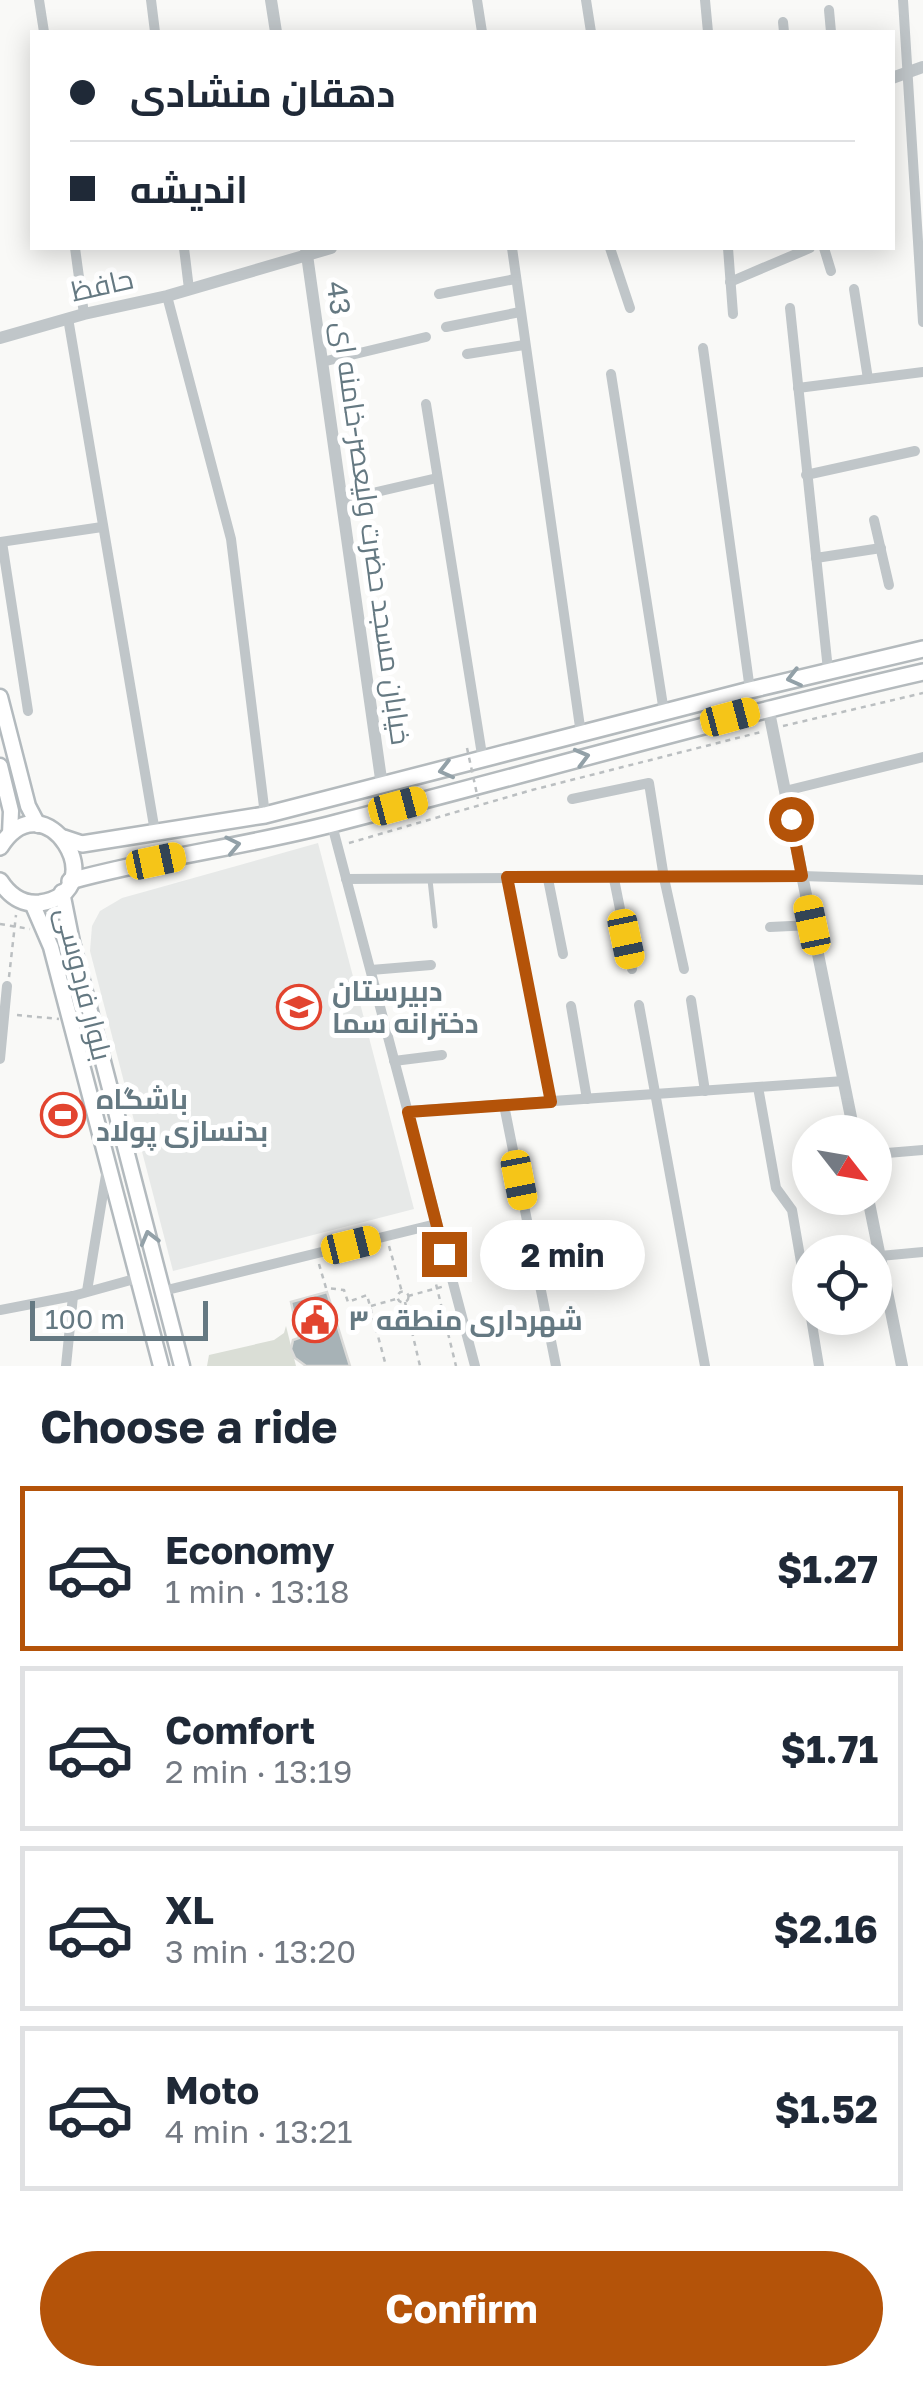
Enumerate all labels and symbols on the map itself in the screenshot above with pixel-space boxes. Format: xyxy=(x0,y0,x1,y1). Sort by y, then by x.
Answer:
street label: حافظ xyxy=(67,261,136,308)
street label: خیابان مسجد حضرت ولیعصر-خامنه ای 43 xyxy=(320,279,418,747)
one-way arrow xyxy=(786,667,803,688)
car xyxy=(697,695,763,739)
one-way arrow xyxy=(573,748,590,769)
one-way arrow xyxy=(438,758,455,779)
car xyxy=(365,784,431,828)
route start xyxy=(769,797,814,842)
one-way arrow xyxy=(224,836,241,857)
car xyxy=(124,840,188,882)
car xyxy=(791,893,833,957)
street label: بلوار فردوسی xyxy=(49,904,119,1064)
car xyxy=(605,907,647,971)
place label: دبیرستان دخترانه سما xyxy=(332,974,479,1040)
school or university icon: دبیرستان دخترانه سما xyxy=(276,984,322,1030)
place label: باشگاه بدنسازی پولاد xyxy=(96,1082,268,1151)
sports icon: باشگاه بدنسازی پولاد xyxy=(40,1092,86,1138)
north arrow xyxy=(792,1115,892,1215)
car xyxy=(499,1148,539,1212)
callout: 2 min xyxy=(479,1219,644,1289)
car xyxy=(318,1223,384,1267)
one-way arrow xyxy=(139,1230,160,1247)
route end xyxy=(422,1232,467,1277)
scale bar xyxy=(30,1296,208,1340)
public building icon: شهرداری منطقه ۳ xyxy=(292,1297,338,1343)
place label: شهرداری منطقه ۳ xyxy=(348,1303,583,1338)

